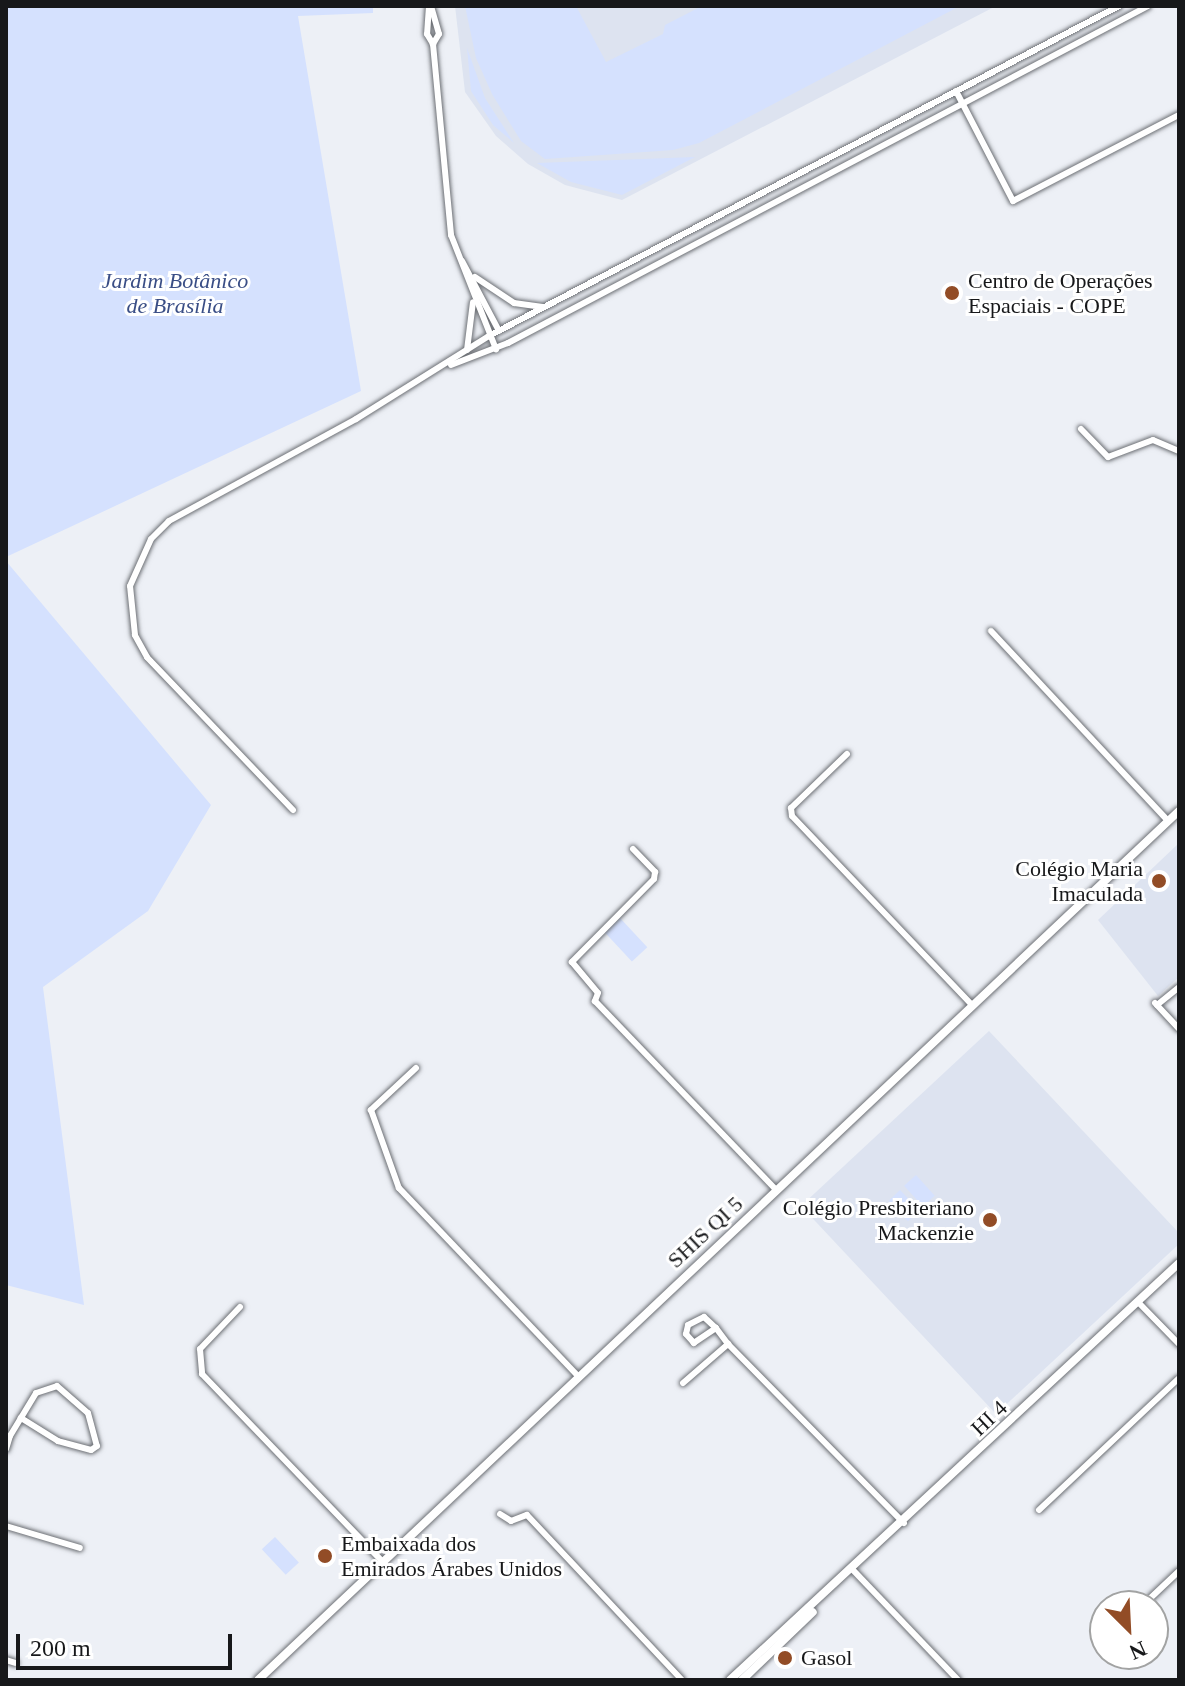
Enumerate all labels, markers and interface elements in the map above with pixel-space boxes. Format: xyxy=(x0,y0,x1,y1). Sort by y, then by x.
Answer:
park label: Jardim Botânico de Brasília xyxy=(102,267,248,318)
place label: Centro de Operações Espaciais - COPE xyxy=(968,267,1152,318)
marker: Centro de Operações Espaciais - COPE xyxy=(943,284,961,302)
place label: Colégio Maria Imaculada xyxy=(1015,855,1143,906)
marker: Colégio Maria Imaculada xyxy=(1150,872,1168,890)
street label: SHIS QI 5 xyxy=(662,1191,748,1273)
place label: Colégio Presbiteriano Mackenzie xyxy=(783,1194,974,1246)
marker: Colégio Presbiteriano Mackenzie xyxy=(981,1211,999,1229)
street label: HI 4 xyxy=(965,1395,1013,1441)
place label: Embaixada dos Emirados Árabes Unidos xyxy=(341,1530,562,1582)
marker: Embaixada dos Emirados Árabes Unidos xyxy=(316,1547,334,1565)
north arrow xyxy=(1089,1590,1169,1670)
scale bar xyxy=(20,1618,236,1668)
text: 200 m xyxy=(30,1635,91,1661)
text: N xyxy=(1126,1636,1151,1665)
place label: Gasol xyxy=(801,1645,852,1671)
marker: Gasol xyxy=(776,1649,794,1667)

